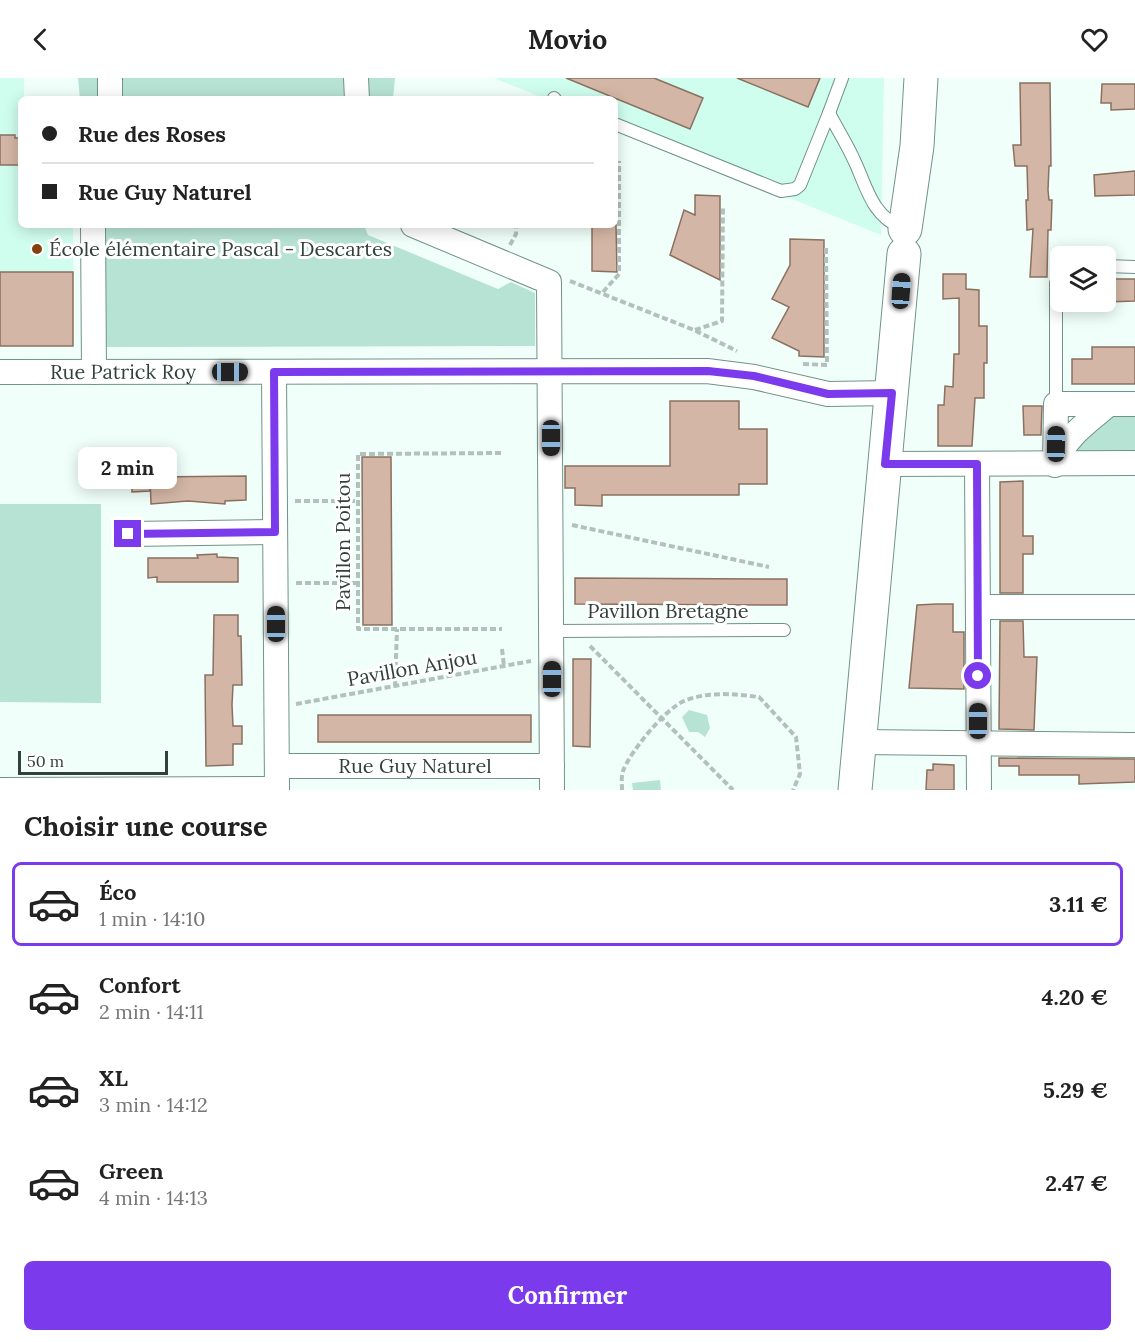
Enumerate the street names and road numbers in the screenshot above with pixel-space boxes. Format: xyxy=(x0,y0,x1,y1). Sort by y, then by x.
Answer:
street label: Rue Patrick Roy xyxy=(50,359,196,384)
street label: Pavillon Poitou xyxy=(330,473,355,611)
street label: Pavillon Bretagne xyxy=(587,598,749,623)
street label: Pavillon Anjou xyxy=(345,644,479,691)
street label: Rue Guy Naturel xyxy=(338,753,492,778)

